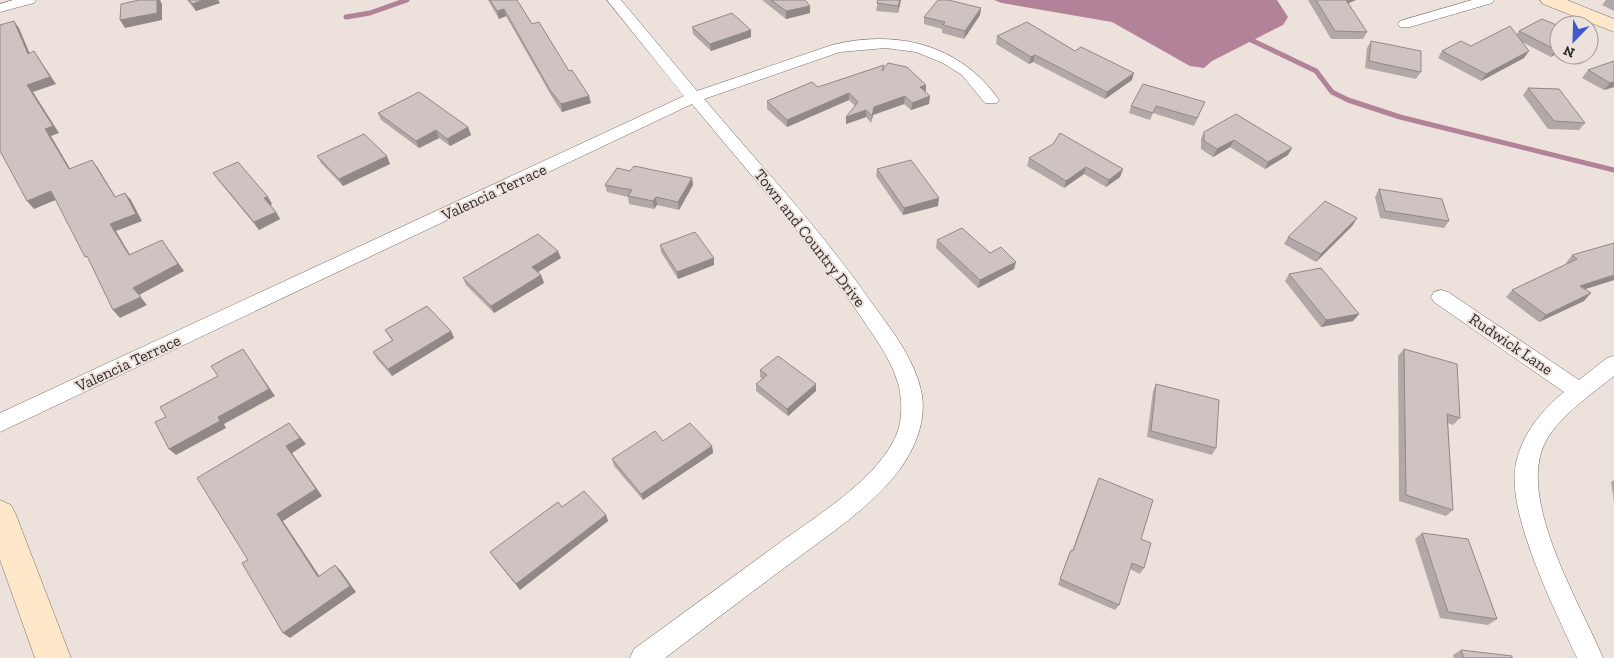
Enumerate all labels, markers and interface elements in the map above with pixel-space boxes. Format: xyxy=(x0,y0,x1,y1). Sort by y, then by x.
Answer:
north arrow xyxy=(1549,15,1599,65)
text: N xyxy=(1561,41,1577,61)
street label: Valencia Terrace xyxy=(438,159,549,225)
street label: Town and Country Drive xyxy=(750,165,870,311)
street label: Rudwick Lane xyxy=(1466,309,1556,379)
street label: Valencia Terrace xyxy=(72,330,183,396)

